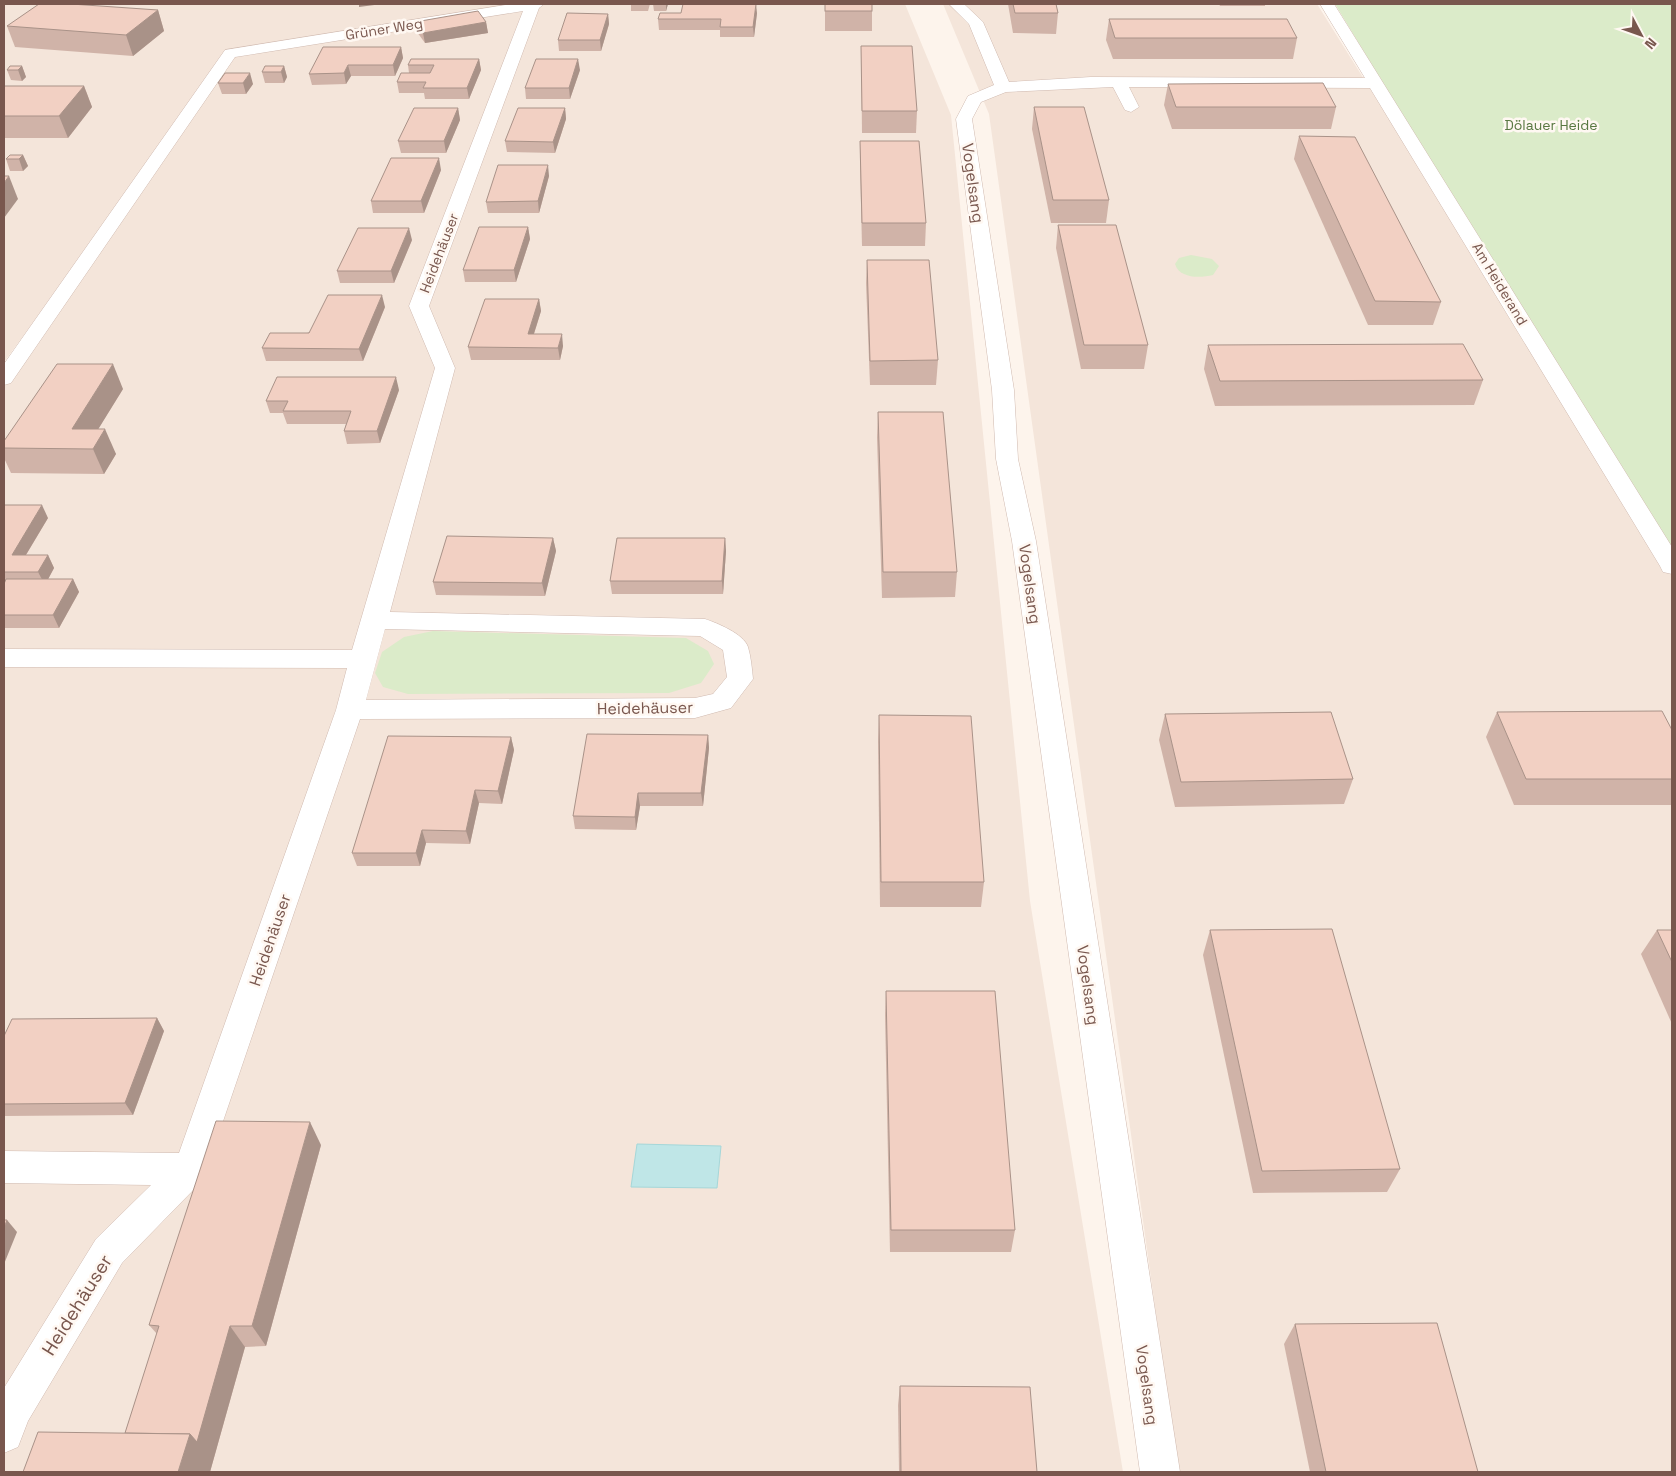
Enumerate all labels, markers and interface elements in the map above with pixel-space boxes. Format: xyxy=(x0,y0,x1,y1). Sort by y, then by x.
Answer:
north arrow xyxy=(1616,10,1666,60)
street label: Grüner Weg xyxy=(344,14,424,44)
text: N xyxy=(1641,34,1661,53)
park label: Dölauer Heide xyxy=(1504,116,1598,134)
street label: Vogelsang xyxy=(957,142,989,224)
street label: Heidehäuser xyxy=(416,210,462,296)
street label: Am Heiderand xyxy=(1468,239,1532,329)
street label: Vogelsang xyxy=(1014,543,1046,625)
street label: Heidehäuser xyxy=(597,697,693,719)
street label: Heidehäuser xyxy=(244,891,296,989)
street label: Vogelsang xyxy=(1072,944,1104,1026)
street label: Heidehäuser xyxy=(36,1250,118,1360)
street label: Vogelsang xyxy=(1131,1344,1163,1426)

